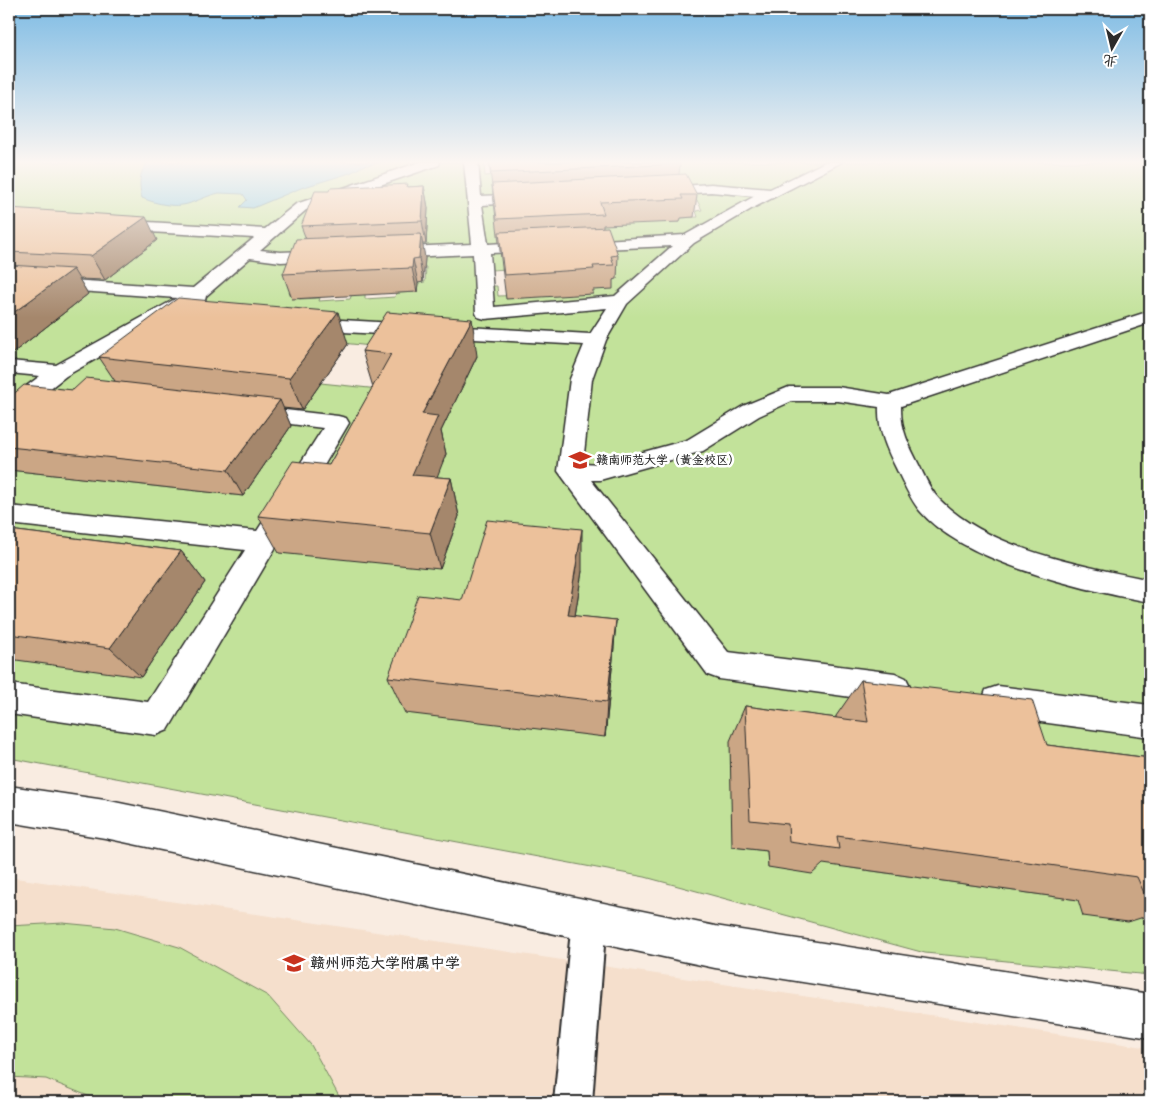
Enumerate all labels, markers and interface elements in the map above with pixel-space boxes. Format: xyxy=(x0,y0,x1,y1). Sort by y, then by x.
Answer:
north arrow xyxy=(1086,22,1136,72)
text: 北 xyxy=(1102,51,1118,71)
school or university icon: 赣南师范大学（黄金校区） xyxy=(567,447,593,473)
place label: 赣南师范大学（黄金校区） xyxy=(596,452,740,468)
school or university icon: 赣州师范大学附属中学 xyxy=(281,950,307,976)
place label: 赣州师范大学附属中学 xyxy=(310,953,460,973)

